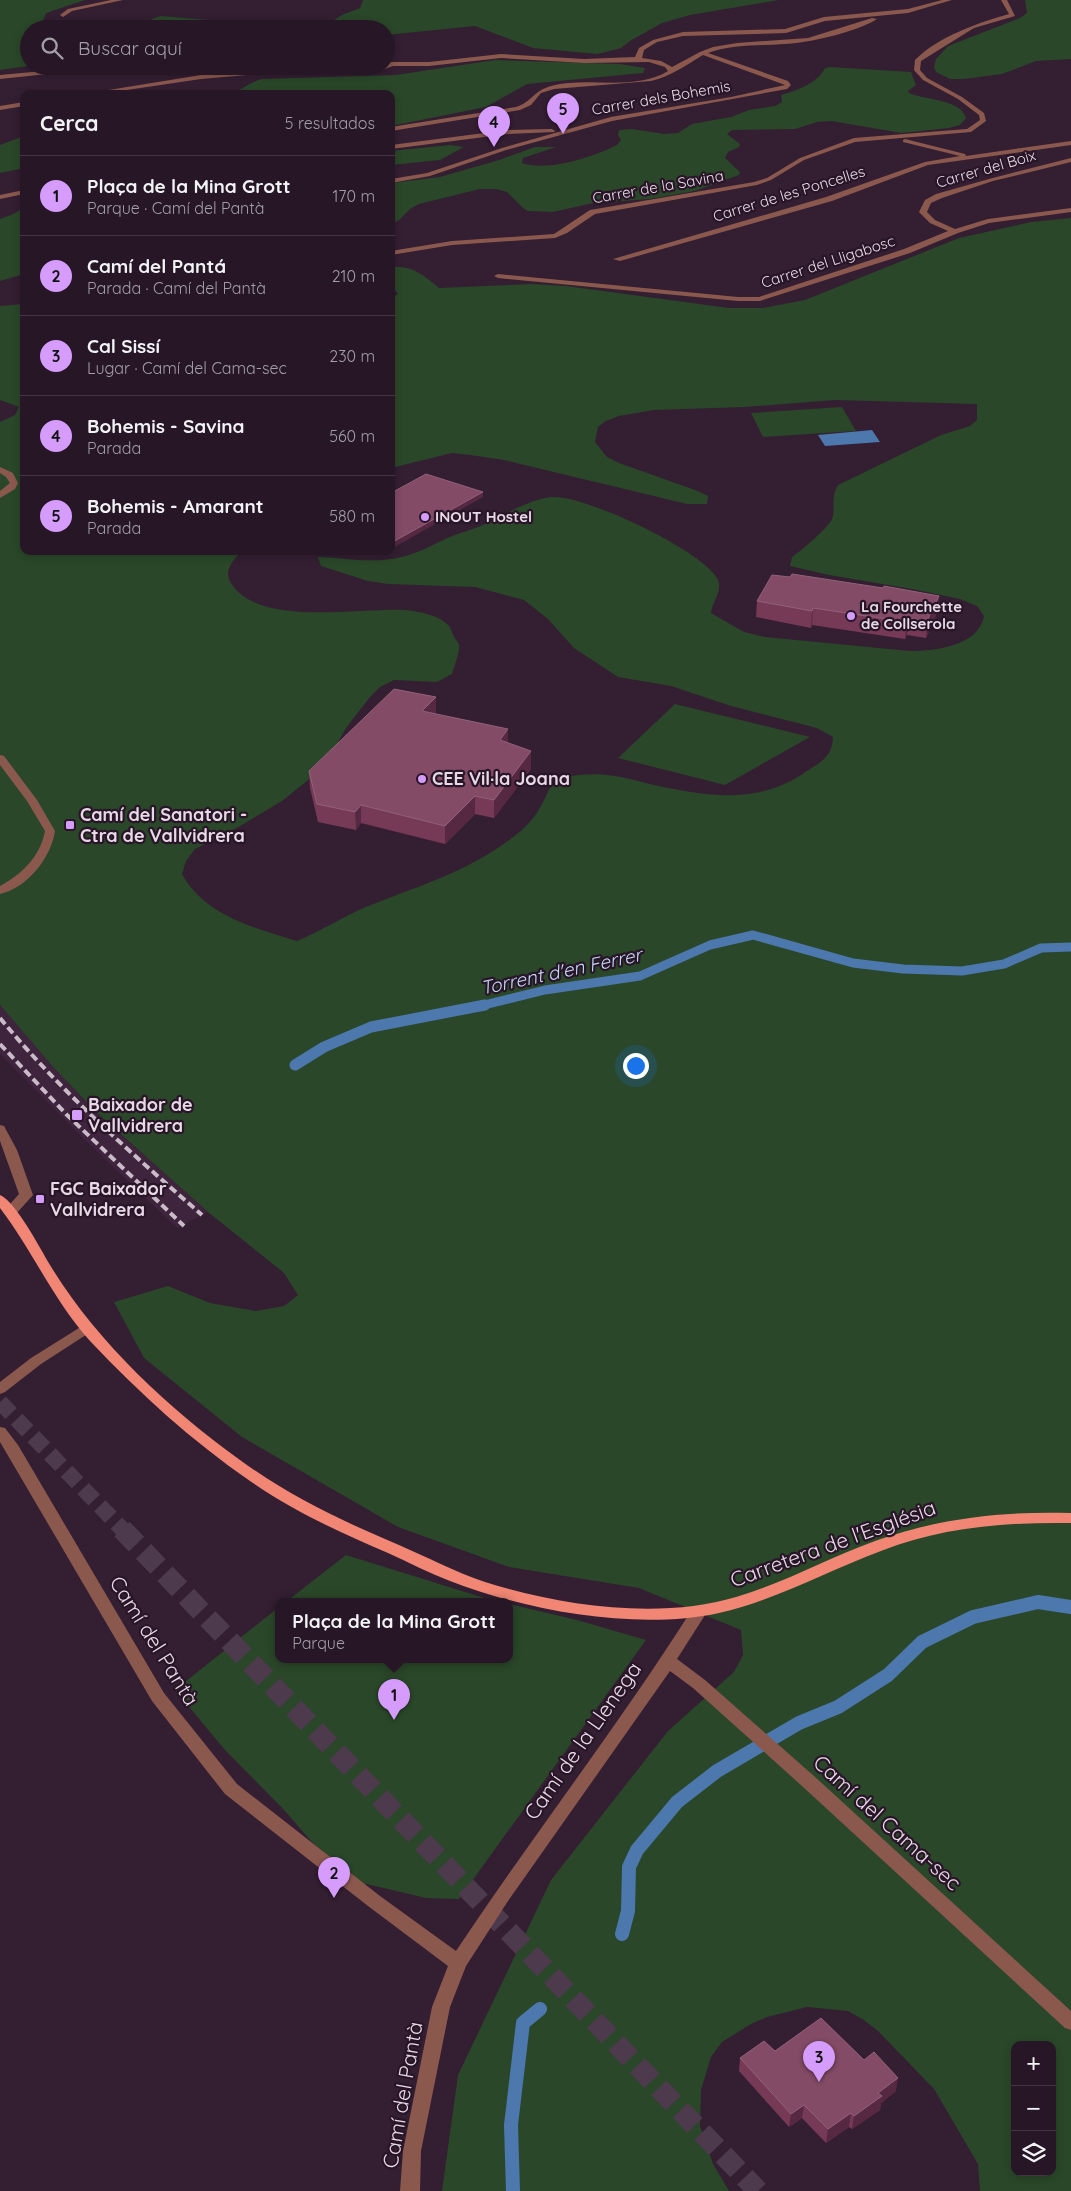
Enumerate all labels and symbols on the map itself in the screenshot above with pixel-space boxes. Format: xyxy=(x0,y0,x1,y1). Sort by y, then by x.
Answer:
street label: Carrer dels Bohemis xyxy=(590,76,732,119)
pin: 5 xyxy=(547,93,579,134)
pin: 4 xyxy=(478,106,510,147)
street label: Carrer del Boix xyxy=(934,145,1038,192)
street label: Carrer de les Poncelles xyxy=(711,161,867,226)
street label: Carrer de la Savina xyxy=(591,166,725,207)
street label: Carrer del Lligabosc xyxy=(759,231,897,292)
place label: INOUT Hostel xyxy=(435,507,532,526)
marker: INOUT Hostel xyxy=(419,511,431,523)
place label: La Fourchette de Collserola xyxy=(861,597,962,633)
marker: La Fourchette de Collserola xyxy=(845,610,857,622)
place label: CEE Vil·la Joana xyxy=(432,767,570,790)
marker: CEE Vil·la Joana xyxy=(416,773,428,785)
place label: Camí del Sanatori - Ctra de Vallvidrera xyxy=(80,803,247,847)
marker: Camí del Sanatori - Ctra de Vallvidrera xyxy=(64,819,76,831)
water label: Torrent d'en Ferrer xyxy=(478,942,646,1000)
your location xyxy=(623,1053,649,1079)
place label: Baixador de Vallvidrera xyxy=(88,1093,193,1137)
marker: Baixador de Vallvidrera xyxy=(70,1108,84,1122)
place label: FGC Baixador Vallvidrera xyxy=(50,1177,167,1221)
marker: FGC Baixador Vallvidrera xyxy=(34,1193,46,1205)
street label: Carretera de l'Església xyxy=(726,1494,939,1592)
street label: Camí del Pantà xyxy=(105,1571,205,1710)
street label: Camí de la Llenega xyxy=(518,1656,646,1824)
pin: 1 xyxy=(378,1679,410,1720)
street label: Camí del Cama-sec xyxy=(808,1749,967,1896)
pin: 2 xyxy=(318,1857,350,1898)
street label: Camí del Pantà xyxy=(376,2020,428,2170)
pin: 3 xyxy=(803,2041,835,2082)

